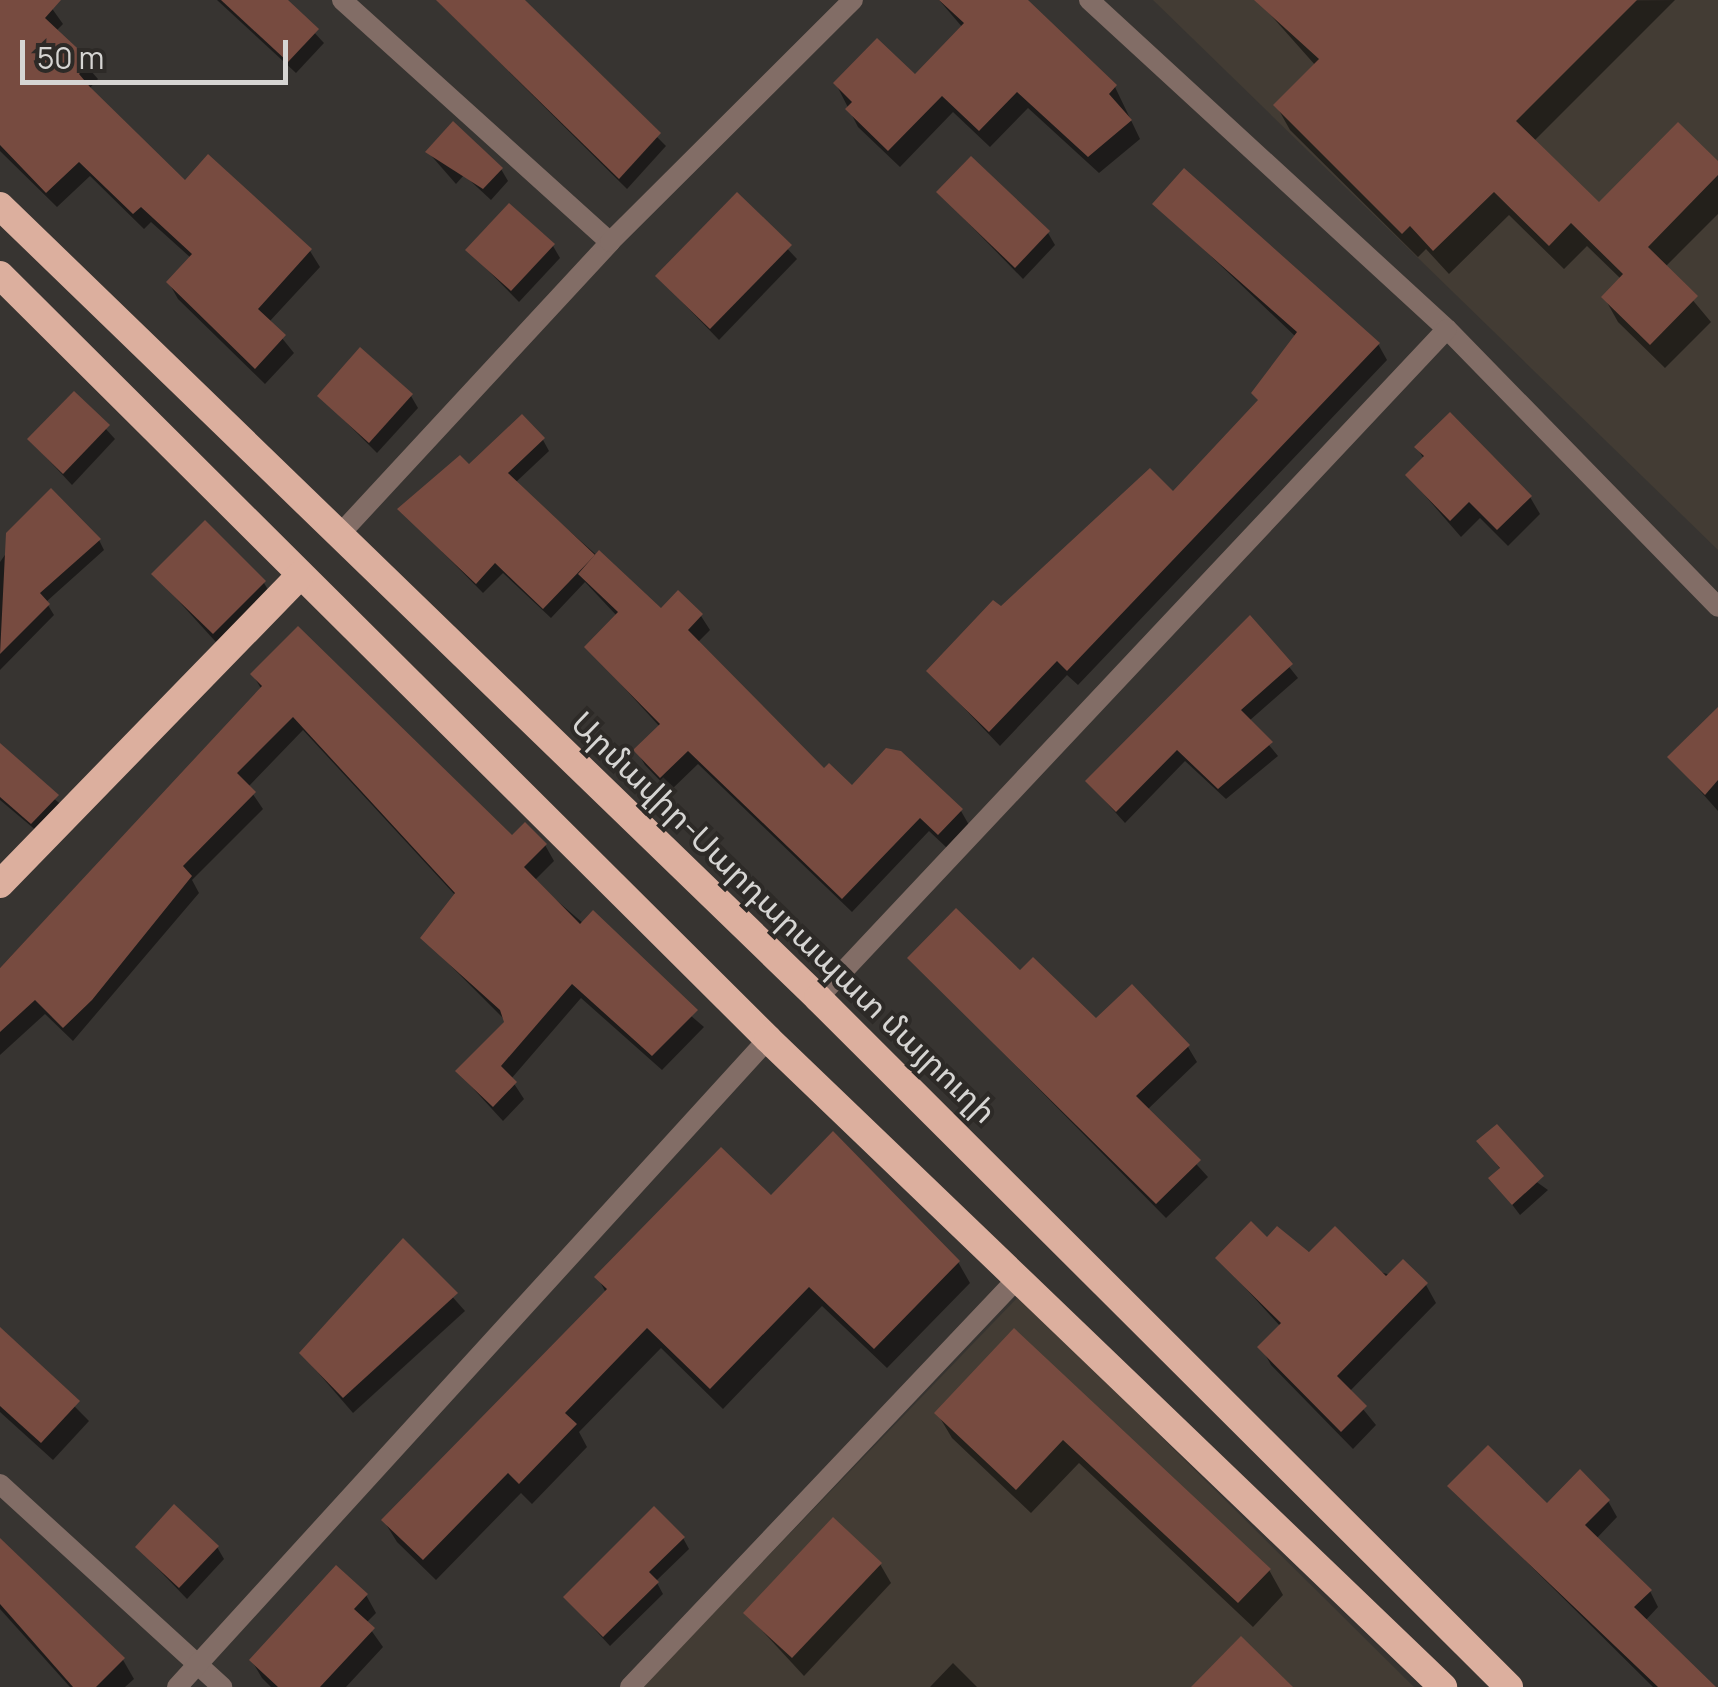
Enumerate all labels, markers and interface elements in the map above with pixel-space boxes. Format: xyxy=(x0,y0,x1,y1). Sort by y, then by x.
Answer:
scale bar xyxy=(25,20,292,82)
text: 50 m xyxy=(37,37,104,78)
street label: Արմավիր-Սարդարապատ մայրուղի xyxy=(564,703,1004,1131)

